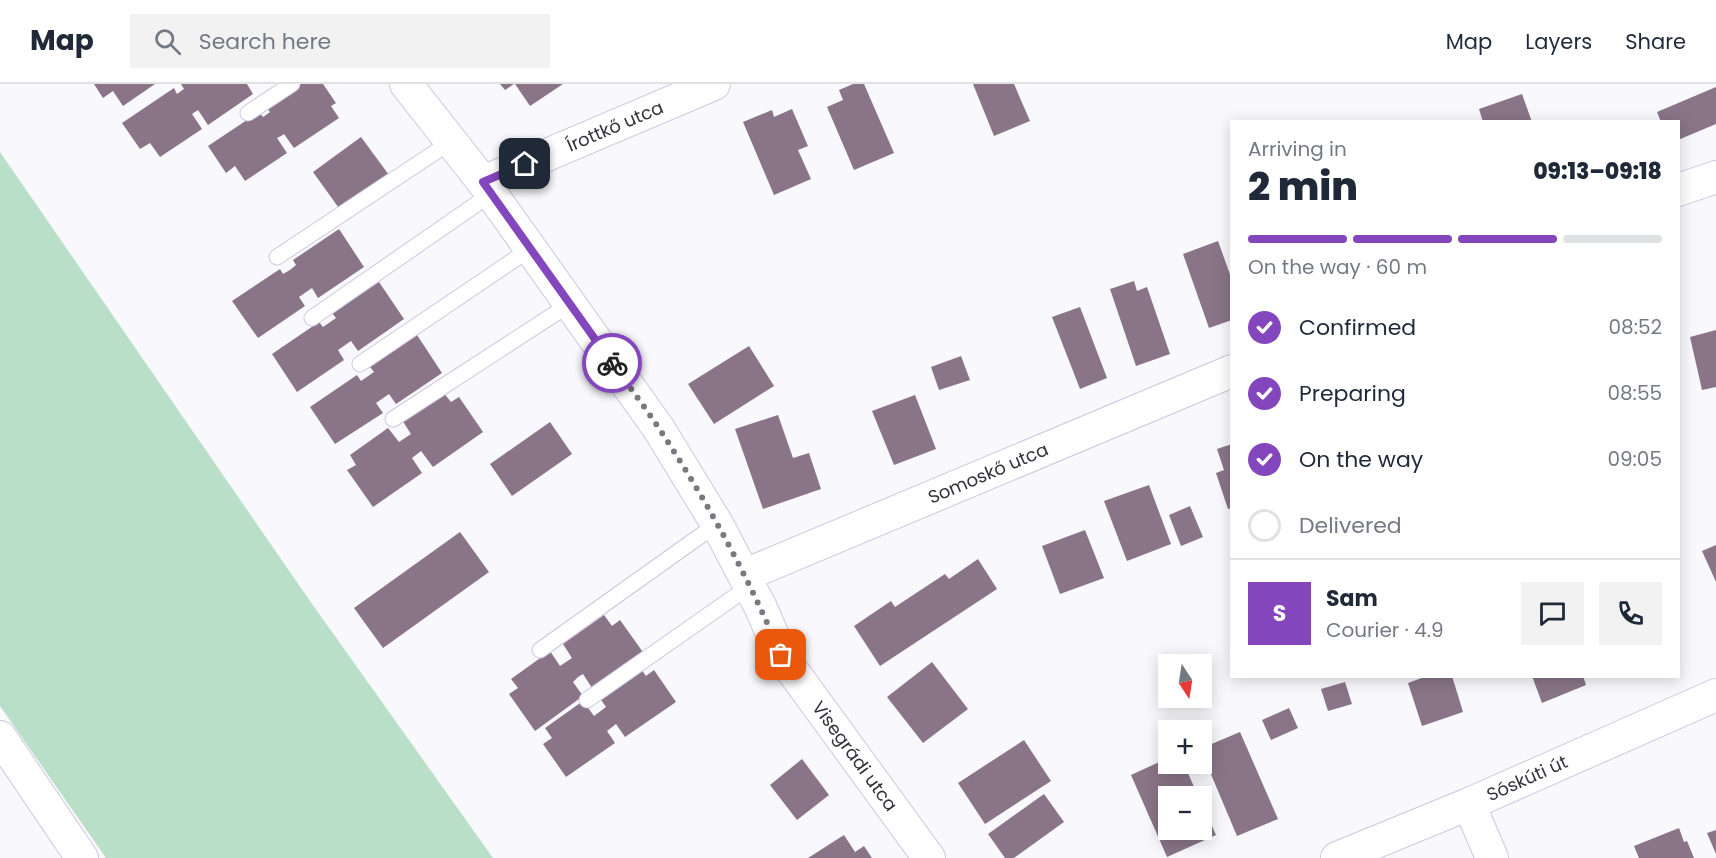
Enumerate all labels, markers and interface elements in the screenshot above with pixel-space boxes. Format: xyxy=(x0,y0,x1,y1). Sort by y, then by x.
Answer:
search box xyxy=(130,14,550,68)
text: Map xyxy=(30,21,94,60)
icon: search xyxy=(151,25,184,58)
text: Search here xyxy=(199,26,331,57)
text: Map xyxy=(1446,27,1492,56)
text: Layers xyxy=(1525,27,1592,56)
text: Share xyxy=(1625,27,1686,56)
street label: Írottkő utca xyxy=(563,94,667,158)
text: Arriving in xyxy=(1248,135,1347,163)
pin xyxy=(499,138,550,189)
icon: home xyxy=(508,147,541,180)
text: 09:13–09:18 xyxy=(1533,156,1662,187)
text: 2 min xyxy=(1248,159,1358,214)
text: On the way · 60 m xyxy=(1248,253,1427,281)
icon: check xyxy=(1248,311,1281,344)
text: Confirmed xyxy=(1299,312,1416,343)
text: 08:52 xyxy=(1609,313,1662,341)
courier xyxy=(582,333,642,393)
icon: bike xyxy=(596,347,629,380)
icon: check xyxy=(1248,377,1281,410)
text: Preparing xyxy=(1299,378,1406,409)
text: 08:55 xyxy=(1607,379,1662,407)
street label: Somoskő utca xyxy=(924,436,1052,510)
icon: check xyxy=(1248,443,1281,476)
text: On the way xyxy=(1299,444,1423,475)
text: 09:05 xyxy=(1607,445,1662,473)
text: Delivered xyxy=(1299,510,1402,541)
button: chat xyxy=(1521,582,1584,645)
button: phone xyxy=(1599,582,1662,645)
text: Sam xyxy=(1326,583,1378,614)
text: S xyxy=(1273,598,1286,629)
text: Courier · 4.9 xyxy=(1326,616,1444,644)
pin xyxy=(755,629,806,680)
icon: bag xyxy=(764,638,797,671)
north arrow xyxy=(1158,654,1212,708)
map controls xyxy=(1158,654,1212,840)
street label: Visegrádi utca xyxy=(806,696,904,816)
button: + xyxy=(1158,720,1212,774)
street label: Sóskúti út xyxy=(1483,749,1571,807)
button: − xyxy=(1158,786,1212,840)

